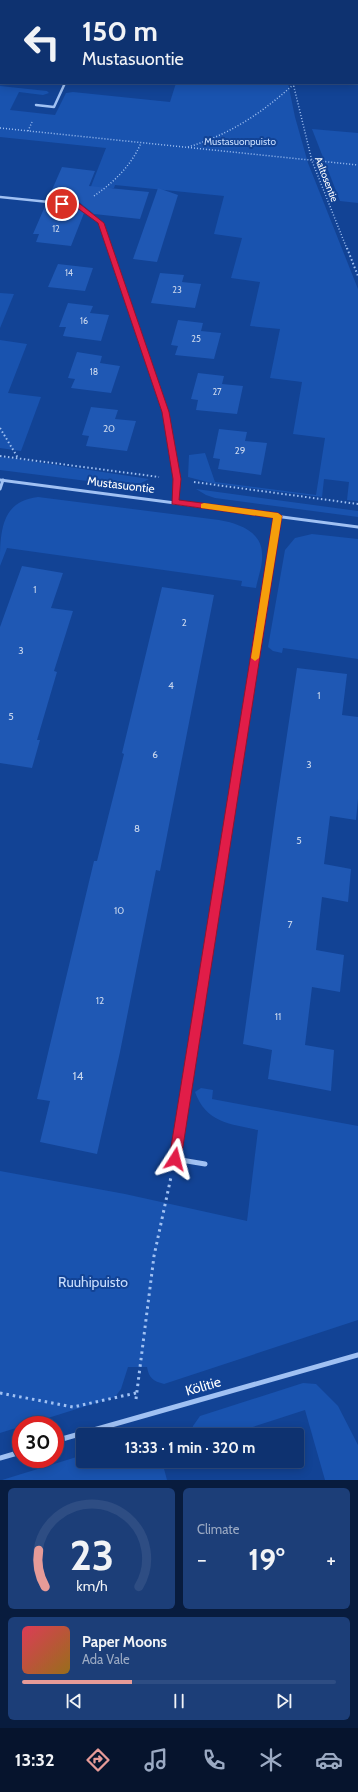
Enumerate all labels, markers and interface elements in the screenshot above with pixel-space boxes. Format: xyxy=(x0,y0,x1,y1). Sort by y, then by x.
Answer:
text: 150 m xyxy=(82,14,158,48)
icon: left xyxy=(16,16,68,68)
text: Mustasuontie xyxy=(82,48,184,70)
park label: Mustasuonpuisto xyxy=(204,135,276,148)
street label: Aaltosentie xyxy=(312,155,341,204)
pin xyxy=(45,187,79,221)
icon: arrive xyxy=(51,193,73,215)
house number: 12 xyxy=(52,223,60,234)
house number: 14 xyxy=(65,267,73,278)
house number: 23 xyxy=(172,284,182,295)
house number: 16 xyxy=(80,315,88,326)
house number: 25 xyxy=(191,333,201,344)
house number: 18 xyxy=(90,366,98,377)
house number: 27 xyxy=(212,386,222,397)
house number: 20 xyxy=(103,422,115,435)
house number: 29 xyxy=(235,444,246,457)
street label: Mustasuontie xyxy=(86,473,156,496)
house number: 1 xyxy=(33,583,37,596)
house number: 2 xyxy=(181,616,187,629)
house number: 3 xyxy=(18,644,24,657)
house number: 4 xyxy=(168,679,174,692)
house number: 1 xyxy=(317,689,321,702)
house number: 5 xyxy=(8,710,14,723)
house number: 6 xyxy=(152,748,158,761)
house number: 3 xyxy=(306,758,312,771)
house number: 8 xyxy=(134,822,140,835)
house number: 5 xyxy=(296,834,302,847)
house number: 10 xyxy=(114,904,124,917)
house number: 7 xyxy=(287,918,293,931)
house number: 12 xyxy=(96,994,104,1007)
house number: 11 xyxy=(275,1010,281,1023)
house number: 14 xyxy=(73,1068,83,1083)
position arrow xyxy=(154,1138,196,1180)
park label: Ruuhipuisto xyxy=(58,1273,128,1291)
street label: Kölitie xyxy=(183,1372,223,1400)
speed limit sign: 30 xyxy=(12,1416,64,1468)
text: 13:33 · 1 min · 320 m xyxy=(125,1439,255,1457)
text: Climate xyxy=(197,1521,239,1537)
text: 23 xyxy=(69,1529,114,1579)
text: 19° xyxy=(248,1541,285,1578)
text: − xyxy=(197,1546,207,1573)
text: + xyxy=(326,1546,336,1573)
text: km/h xyxy=(76,1576,107,1594)
text: Paper Moons xyxy=(82,1633,167,1651)
text: Ada Vale xyxy=(82,1651,130,1667)
icon: previous xyxy=(63,1690,85,1712)
icon: pause xyxy=(168,1690,190,1712)
icon: next xyxy=(273,1690,295,1712)
icon: directions xyxy=(84,1746,112,1774)
icon: music xyxy=(142,1746,170,1774)
icon: phone xyxy=(200,1746,228,1774)
icon: climate xyxy=(257,1746,285,1774)
icon: car xyxy=(315,1746,343,1774)
text: 13:32 xyxy=(15,1749,54,1771)

